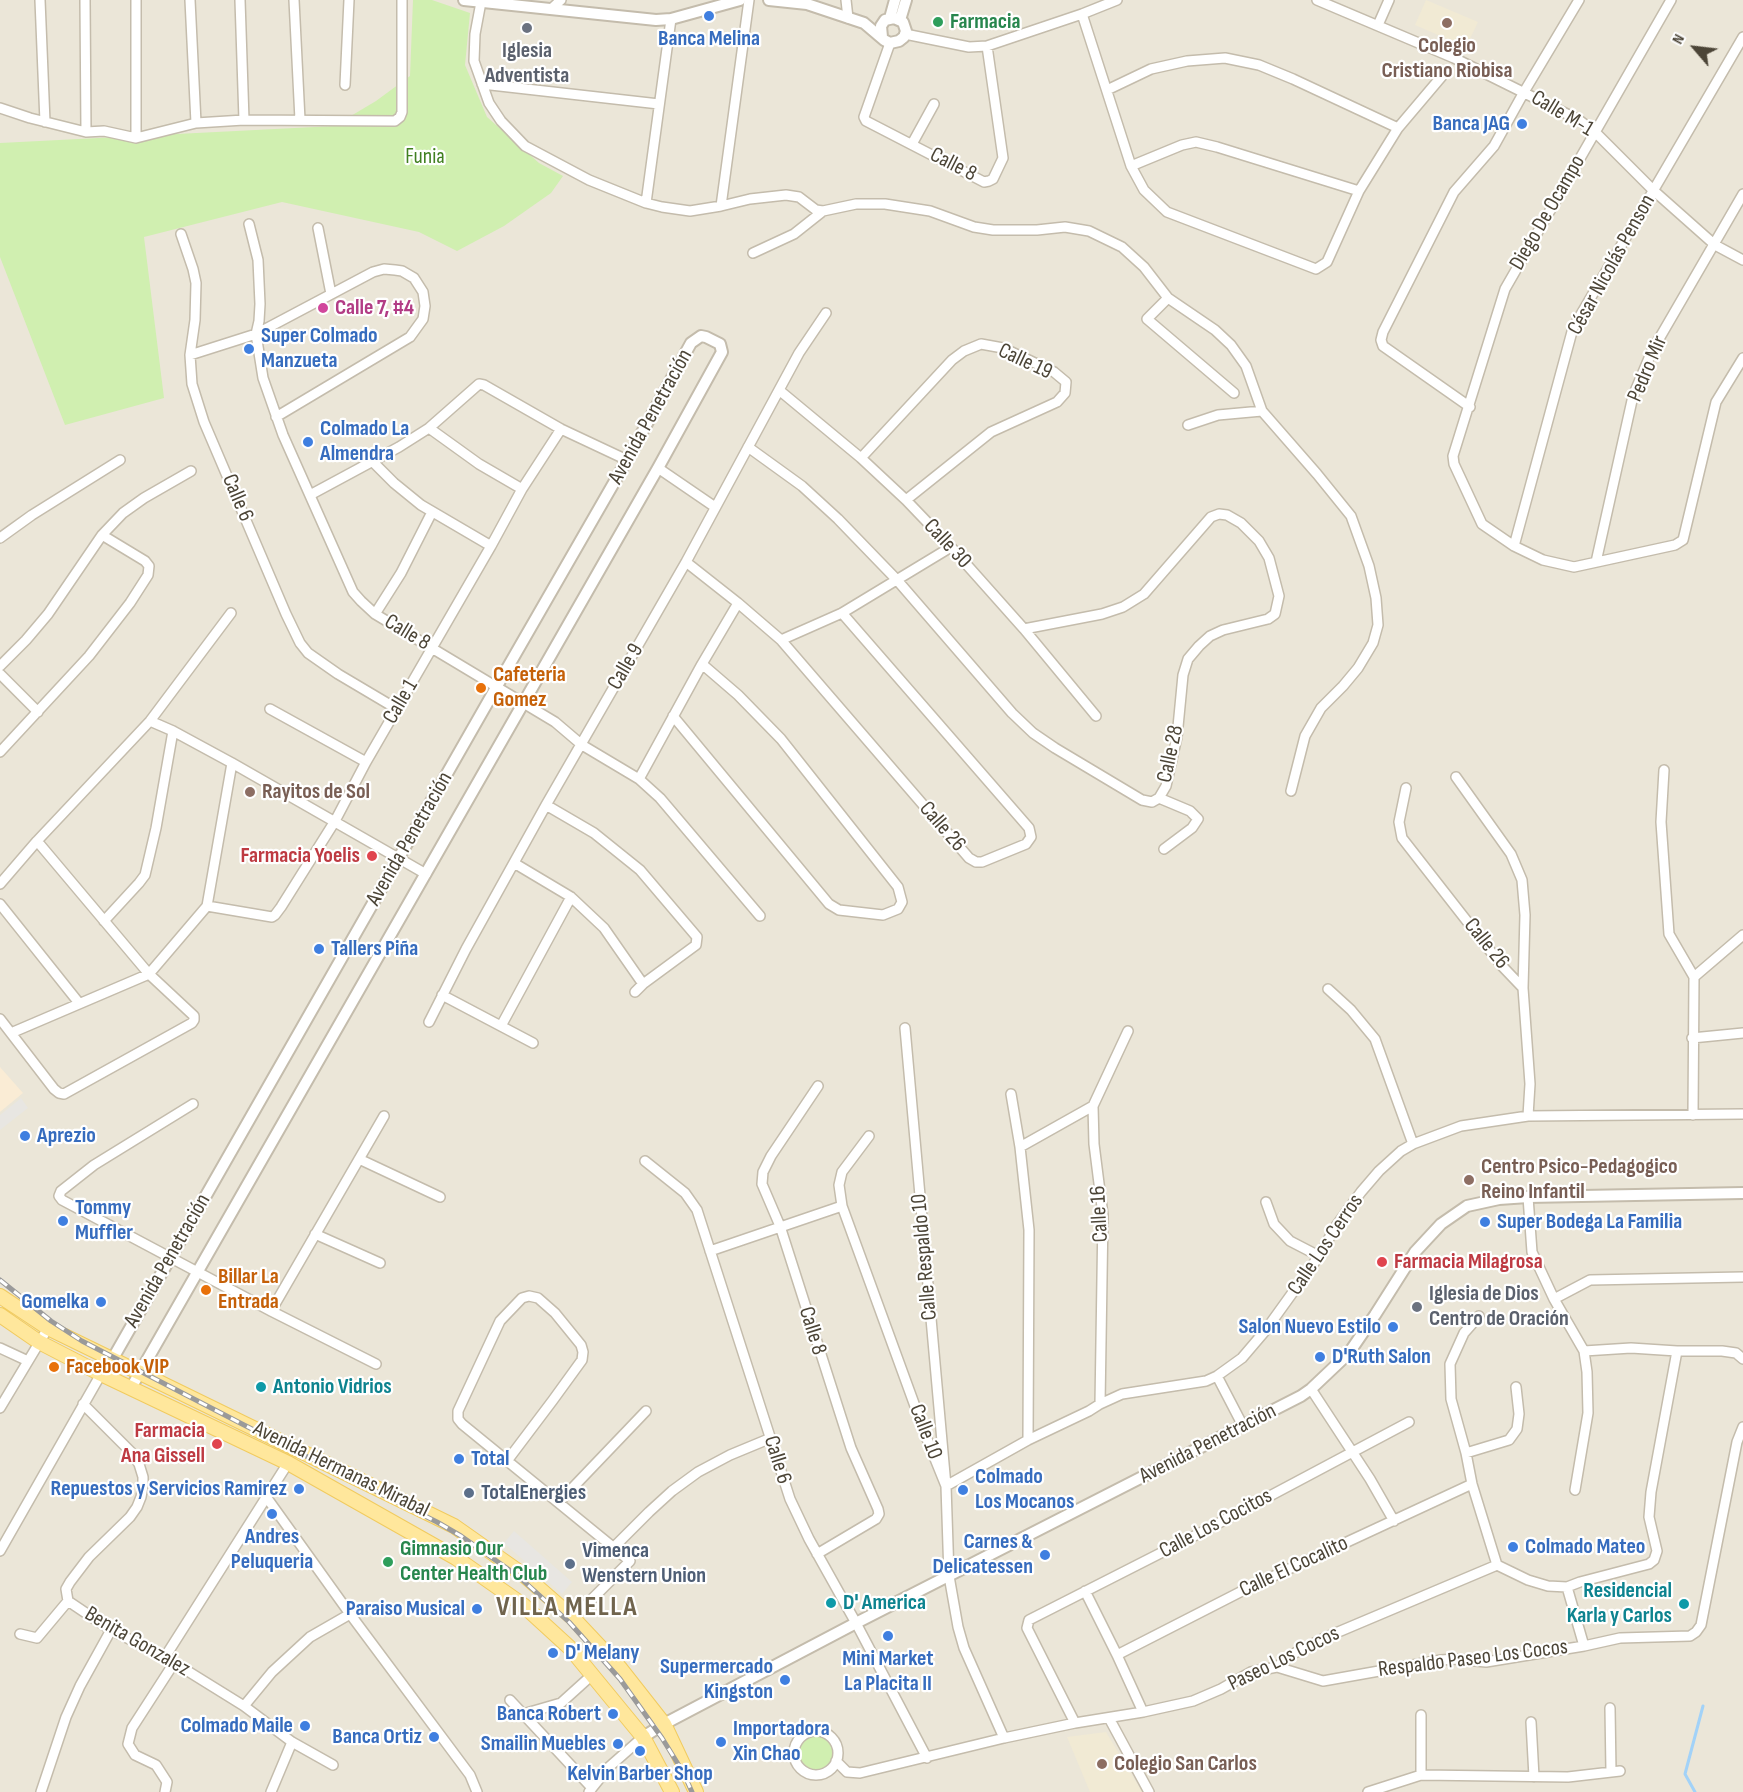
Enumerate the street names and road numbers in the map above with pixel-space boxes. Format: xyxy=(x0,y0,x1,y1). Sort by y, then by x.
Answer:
street label: Calle M-1 xyxy=(1526,85,1598,143)
street label: Calle 8 xyxy=(925,142,981,188)
street label: Diego De Ocampo xyxy=(1504,151,1592,275)
street label: César Nicolás Penson xyxy=(1563,190,1661,340)
street label: Pedro Mir xyxy=(1622,332,1674,406)
street label: Calle 19 xyxy=(994,338,1056,386)
street label: Avenida Penetración xyxy=(603,345,699,489)
street label: Calle 6 xyxy=(215,470,259,526)
street label: Calle 30 xyxy=(917,514,977,574)
street label: Calle 8 xyxy=(379,609,435,657)
street label: Calle 9 xyxy=(602,639,650,695)
street label: Calle 1 xyxy=(378,675,424,729)
street label: Calle 28 xyxy=(1152,723,1190,785)
street label: Avenida Penetración xyxy=(361,767,459,911)
street label: Calle 26 xyxy=(913,796,971,858)
street label: Calle 26 xyxy=(1457,913,1515,975)
street label: Calle 16 xyxy=(1085,1185,1115,1243)
street label: Avenida Penetración xyxy=(119,1189,217,1333)
street label: Calle Los Cerros xyxy=(1283,1189,1369,1301)
street label: Calle Respaldo 10 xyxy=(906,1193,944,1321)
street label: Calle 8 xyxy=(792,1304,832,1358)
street label: Avenida Penetración xyxy=(1135,1398,1281,1490)
street label: Calle 10 xyxy=(902,1401,948,1463)
street label: Avenida Hermanas Mirabal xyxy=(249,1416,433,1524)
street label: Calle 6 xyxy=(757,1433,797,1487)
street label: Calle Los Cocitos xyxy=(1155,1483,1277,1565)
street label: Calle El Cocalito xyxy=(1235,1530,1353,1604)
street label: Benita Gonzalez xyxy=(80,1601,194,1683)
street label: Paseo Los Cocos xyxy=(1224,1621,1344,1697)
street label: Respaldo Paseo Los Cocos xyxy=(1377,1634,1569,1684)

